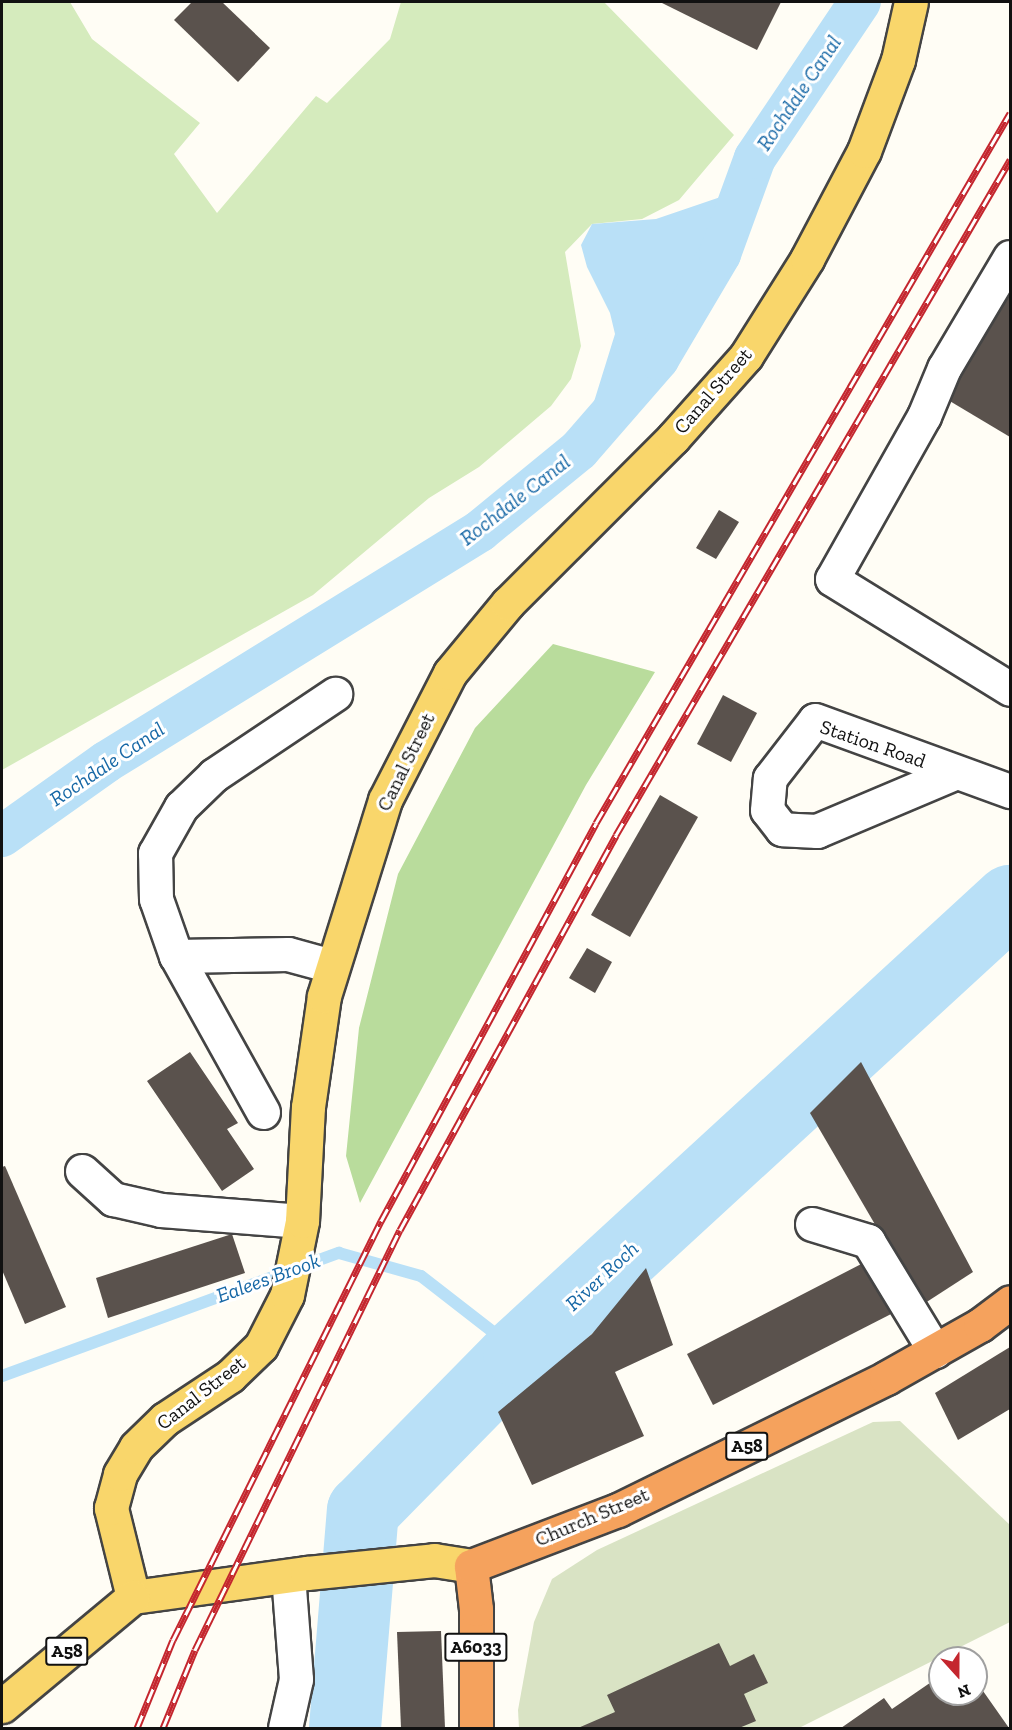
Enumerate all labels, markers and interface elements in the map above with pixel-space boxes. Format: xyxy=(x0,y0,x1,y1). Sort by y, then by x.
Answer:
water label: Rochdale Canal xyxy=(751,31,847,155)
street label: Canal Street xyxy=(669,343,757,439)
water label: Rochdale Canal xyxy=(455,449,575,551)
street label: Canal Street xyxy=(372,709,440,815)
street label: Station Road xyxy=(817,715,929,773)
water label: Rochdale Canal xyxy=(45,716,169,812)
water label: River Roch xyxy=(560,1236,644,1316)
water label: Ealees Brook xyxy=(213,1248,323,1308)
street label: Canal Street xyxy=(152,1351,250,1435)
road number: A58 xyxy=(724,1431,770,1461)
street label: Church Street xyxy=(531,1482,653,1552)
road number: A6033 xyxy=(443,1632,509,1662)
road number: A58 xyxy=(44,1636,90,1666)
north arrow xyxy=(928,1646,988,1706)
text: N xyxy=(955,1680,973,1702)

